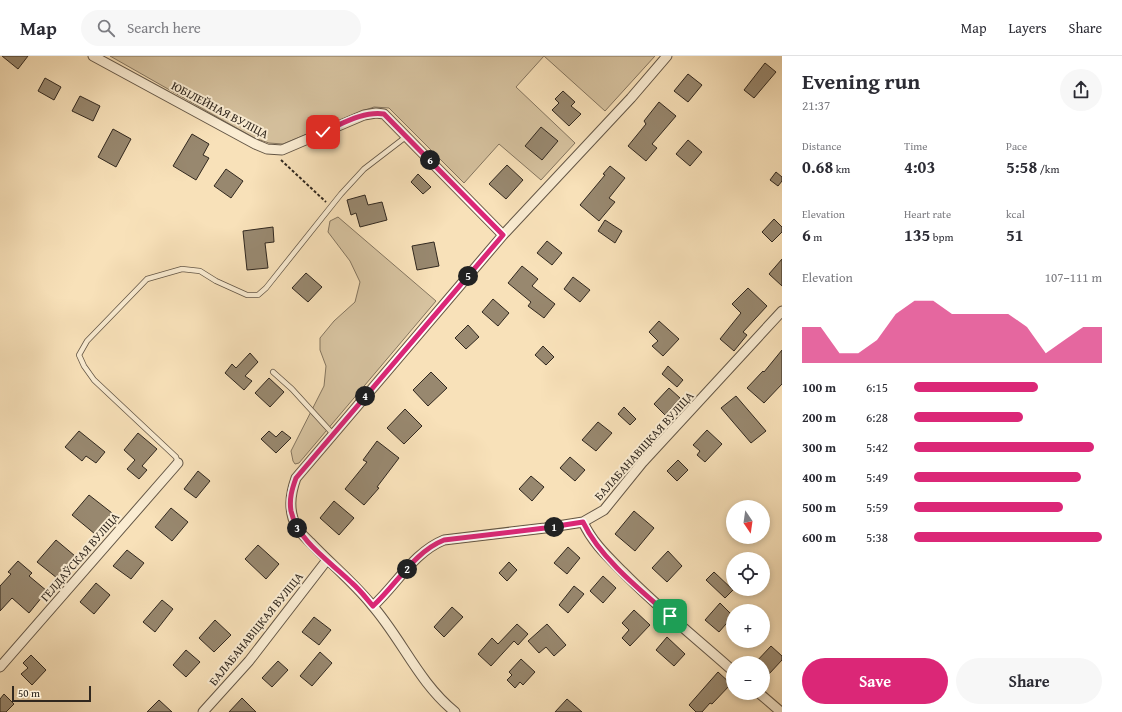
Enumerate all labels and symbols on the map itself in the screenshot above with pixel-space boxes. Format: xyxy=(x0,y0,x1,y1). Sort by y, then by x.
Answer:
street label: ЮБІЛЕЙНАЯ ВУЛІЦА xyxy=(169,77,273,143)
pin xyxy=(306,115,340,149)
pin: 6 xyxy=(420,150,440,170)
pin: 5 xyxy=(458,266,478,286)
pin: 4 xyxy=(355,386,375,406)
street label: БАЛАБАНАВІЦКАЯ ВУЛІЦА xyxy=(590,387,698,504)
north arrow xyxy=(726,500,770,544)
street label: ГЕЛДАЎСКАЯ ВУЛІЦА xyxy=(36,508,124,605)
pin: 1 xyxy=(544,517,564,537)
pin: 3 xyxy=(287,518,307,538)
pin: 2 xyxy=(397,559,417,579)
street label: БАЛАБАНАВІЦКАЯ ВУЛІЦА xyxy=(205,568,307,689)
pin xyxy=(653,599,687,633)
scale bar xyxy=(12,684,91,703)

